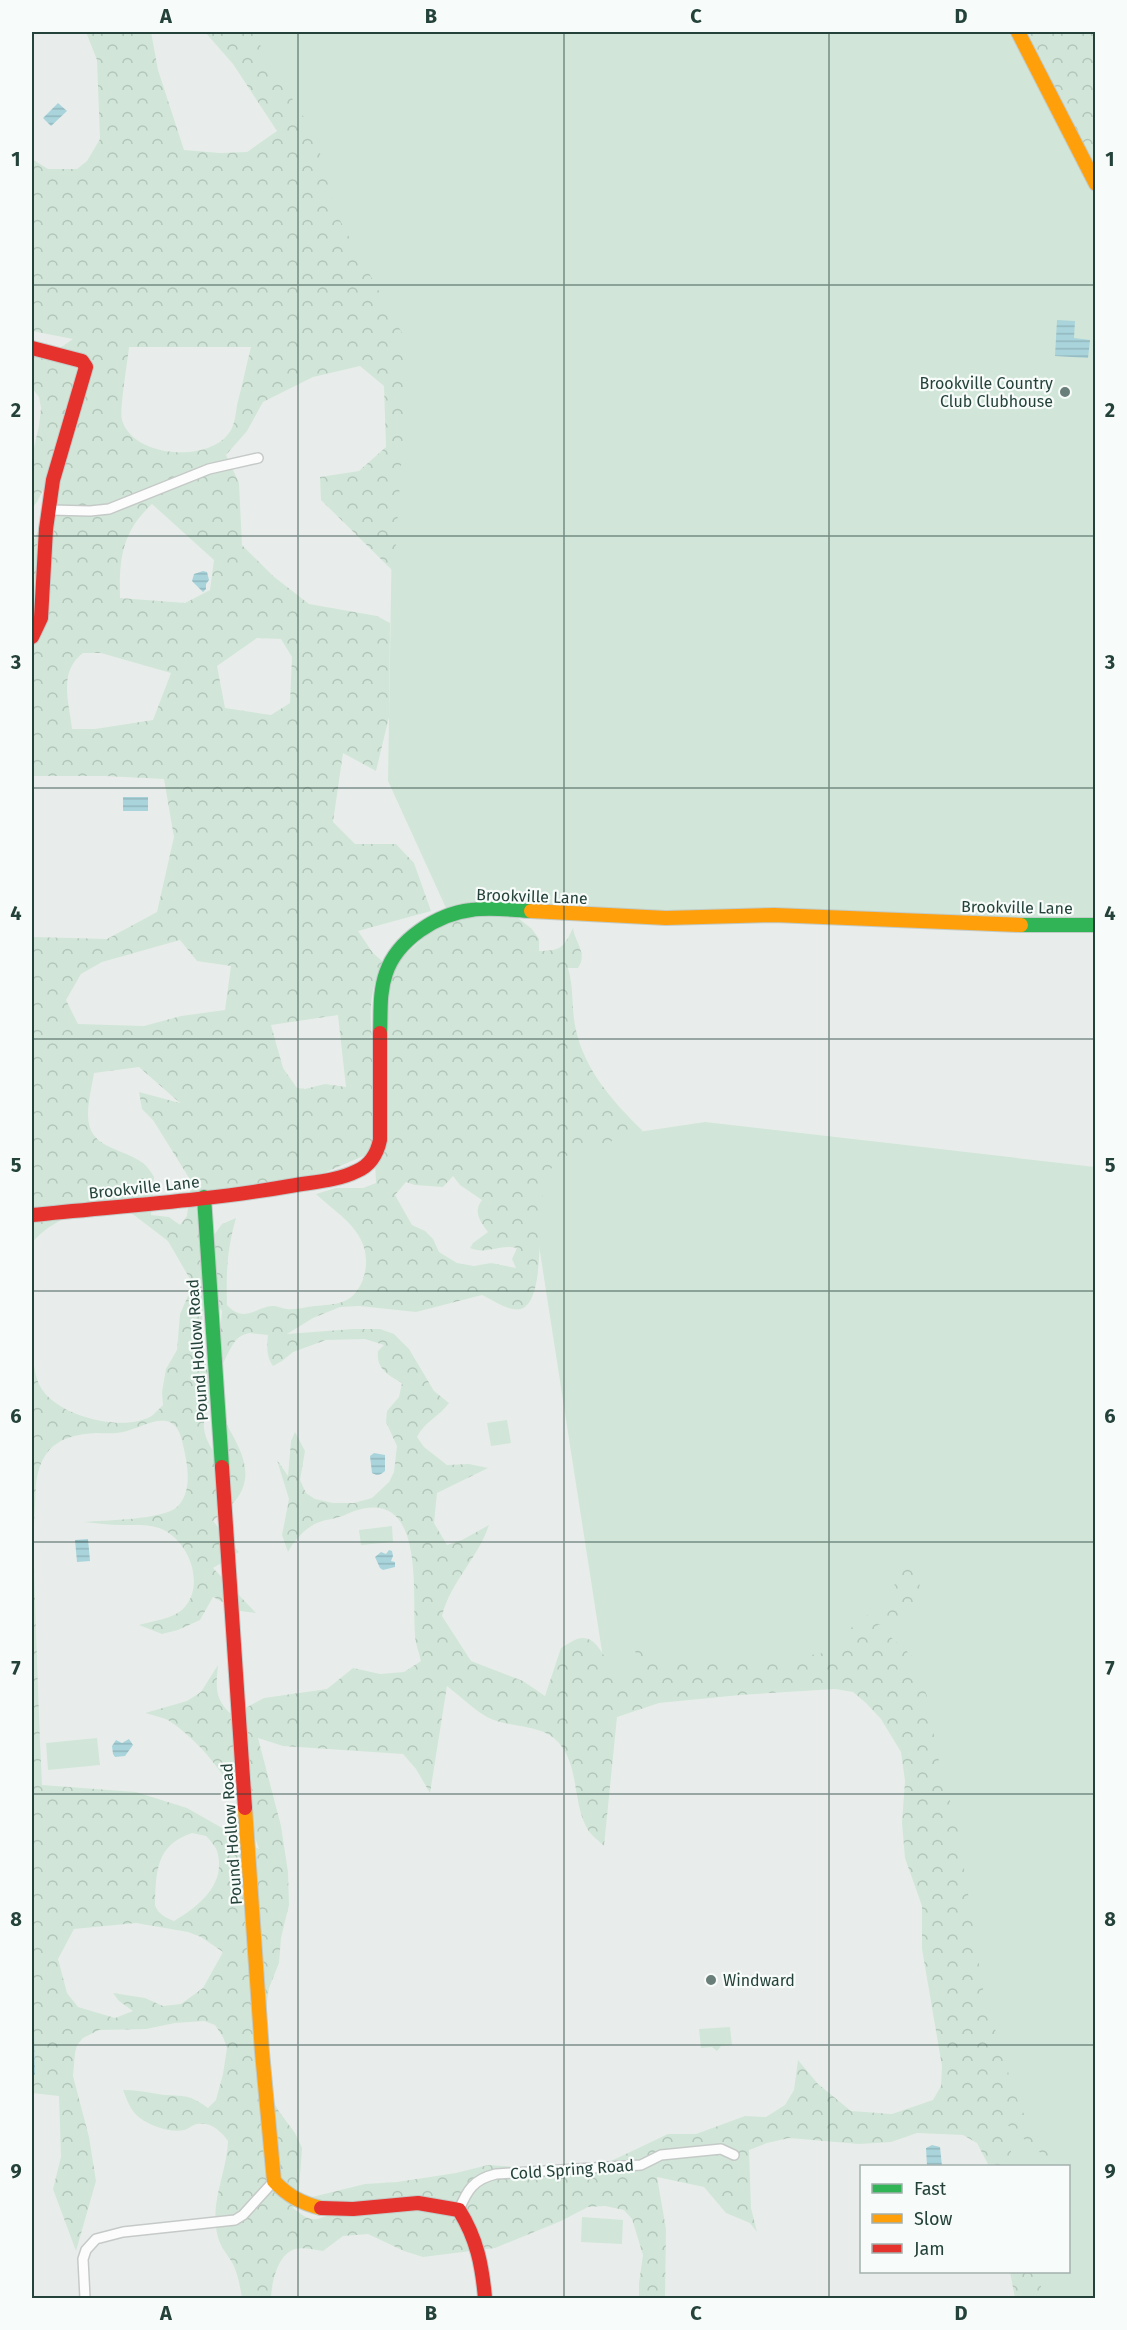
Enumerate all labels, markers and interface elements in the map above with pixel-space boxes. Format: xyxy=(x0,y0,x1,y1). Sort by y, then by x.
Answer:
text: A xyxy=(159,4,173,28)
text: B xyxy=(425,4,437,28)
text: C xyxy=(690,4,702,28)
text: D xyxy=(954,4,968,28)
text: 1 xyxy=(11,147,21,171)
text: 1 xyxy=(1105,147,1115,171)
place label: Brookville Country Club Clubhouse xyxy=(920,374,1053,411)
marker: Brookville Country Club Clubhouse xyxy=(1058,385,1072,399)
text: 2 xyxy=(11,398,21,422)
text: 2 xyxy=(1105,398,1115,422)
text: 3 xyxy=(10,650,21,674)
text: 3 xyxy=(1104,650,1115,674)
street label: Brookville Lane xyxy=(476,885,588,908)
street label: Brookville Lane xyxy=(961,897,1073,918)
text: 4 xyxy=(10,901,22,925)
text: 4 xyxy=(1104,901,1116,925)
text: 5 xyxy=(11,1153,22,1177)
text: 5 xyxy=(1105,1153,1116,1177)
street label: Brookville Lane xyxy=(88,1172,201,1203)
street label: Pound Hollow Road xyxy=(183,1278,212,1422)
text: 6 xyxy=(10,1404,22,1428)
text: 6 xyxy=(1104,1404,1116,1428)
text: 7 xyxy=(11,1656,21,1680)
text: 7 xyxy=(1105,1656,1115,1680)
street label: Pound Hollow Road xyxy=(217,1762,246,1906)
text: 8 xyxy=(10,1907,22,1931)
text: 8 xyxy=(1104,1907,1116,1931)
place label: Windward xyxy=(723,1971,795,1990)
marker: Windward xyxy=(704,1973,718,1987)
street label: Cold Spring Road xyxy=(509,2156,635,2183)
text: 9 xyxy=(10,2159,22,2183)
text: 9 xyxy=(1104,2159,1116,2183)
legend xyxy=(860,2165,1070,2273)
text: Fast xyxy=(914,2178,947,2200)
text: Slow xyxy=(914,2208,953,2230)
text: Jam xyxy=(914,2238,945,2260)
text: A xyxy=(159,2301,173,2325)
text: B xyxy=(425,2301,437,2325)
text: C xyxy=(690,2301,702,2325)
text: D xyxy=(954,2301,968,2325)

